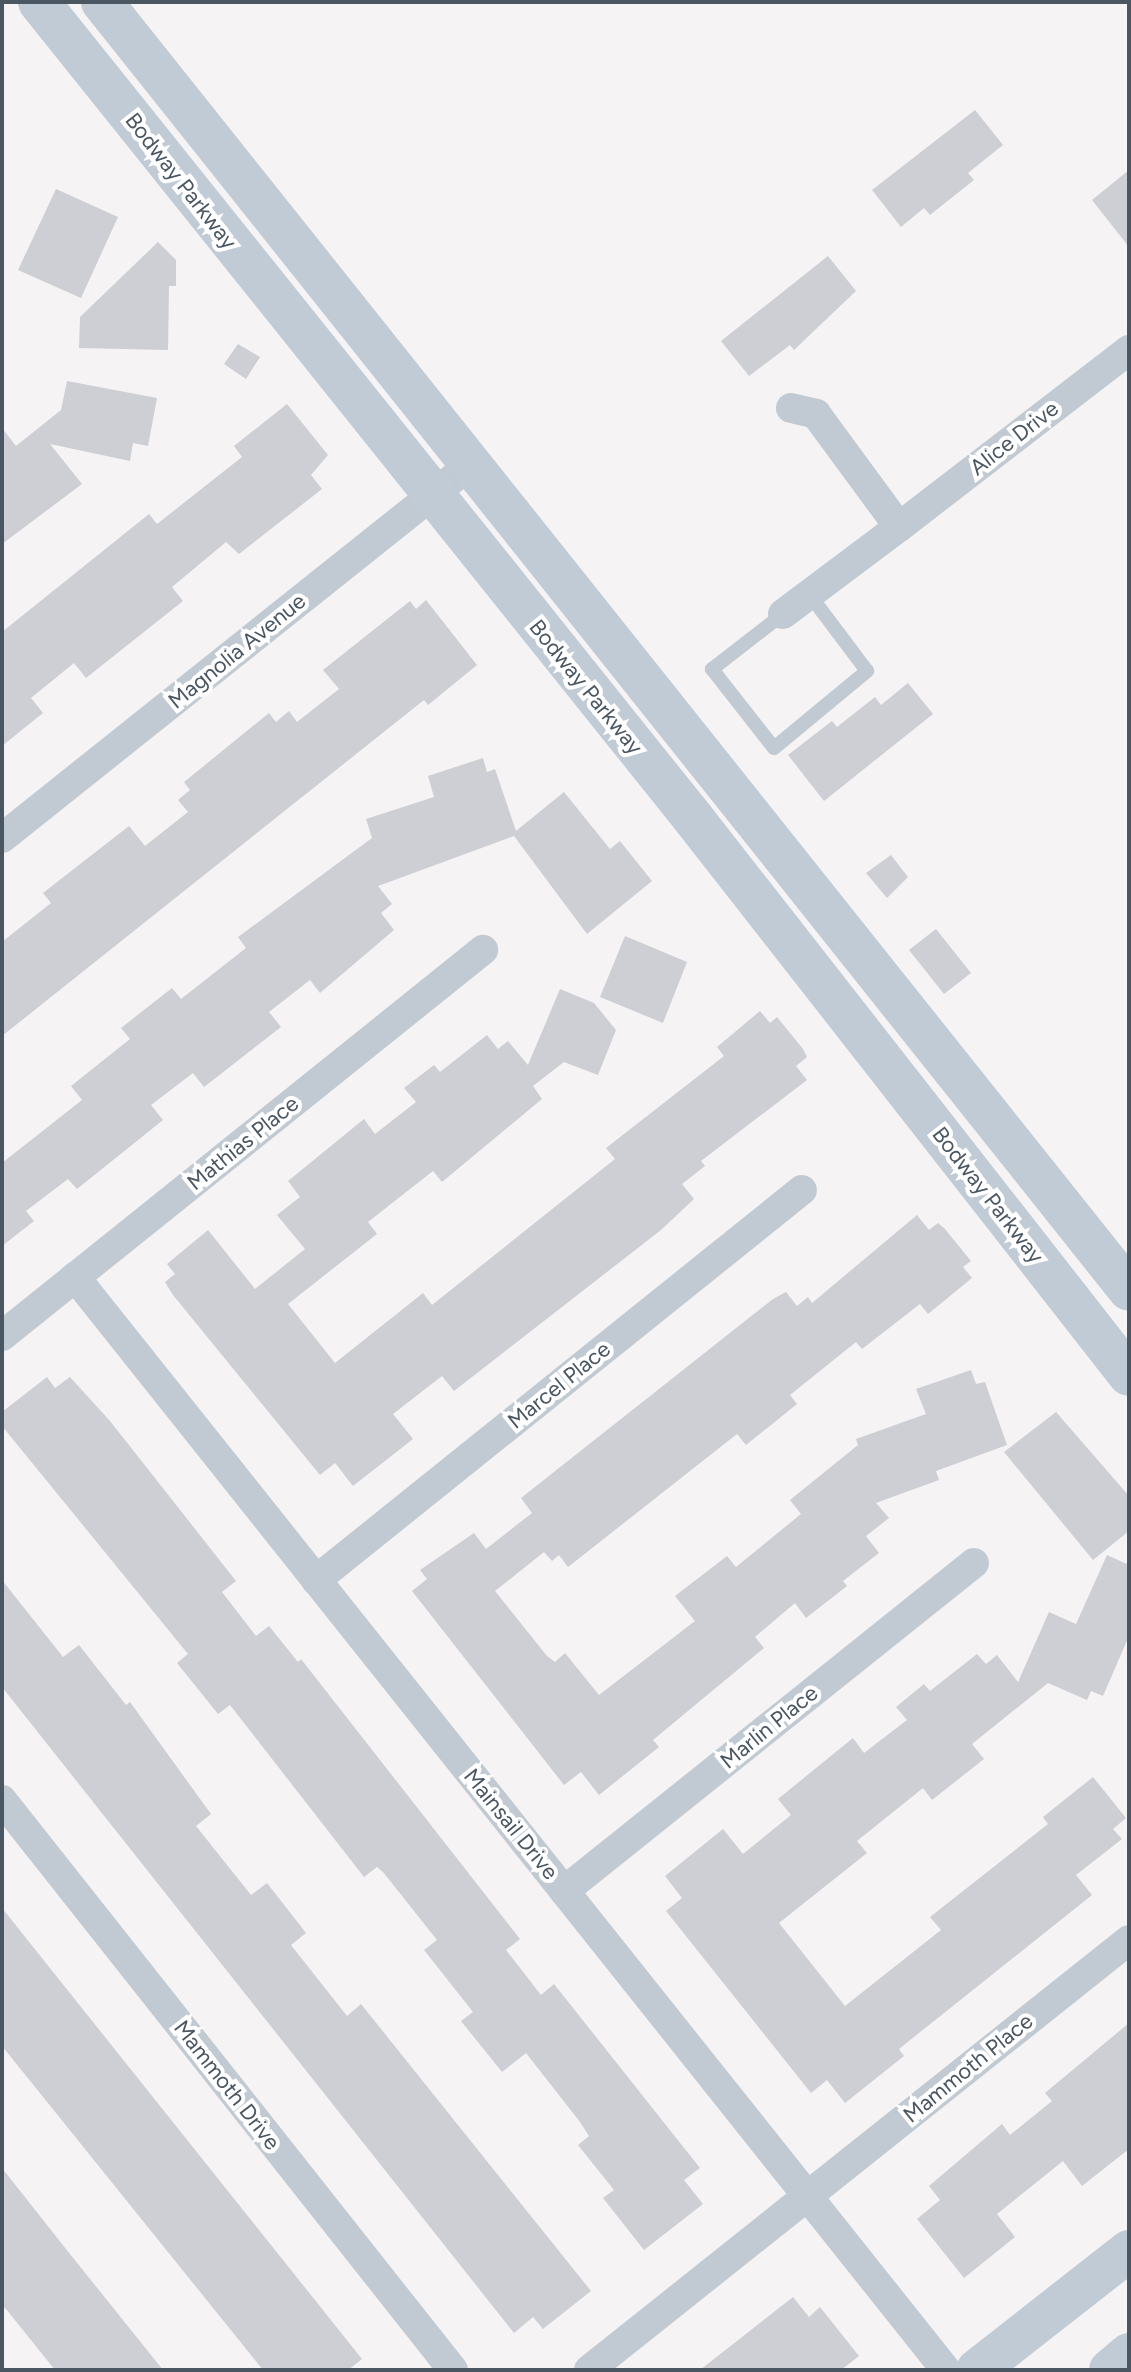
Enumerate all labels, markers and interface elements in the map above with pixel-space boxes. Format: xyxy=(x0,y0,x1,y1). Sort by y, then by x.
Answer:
street label: Bodway Parkway xyxy=(120,108,242,254)
street label: Alice Drive xyxy=(964,395,1064,481)
street label: Magnolia Avenue xyxy=(163,588,311,714)
street label: Bodway Parkway xyxy=(524,614,648,760)
street label: Mathias Place xyxy=(182,1090,304,1196)
street label: Bodway Parkway xyxy=(927,1122,1049,1268)
street label: Marcel Place xyxy=(502,1336,616,1434)
street label: Marlin Place xyxy=(715,1680,823,1774)
street label: Mainsail Drive xyxy=(458,1763,564,1885)
street label: Mammoth Place xyxy=(898,2008,1038,2128)
street label: Mammoth Drive xyxy=(168,2015,286,2155)

